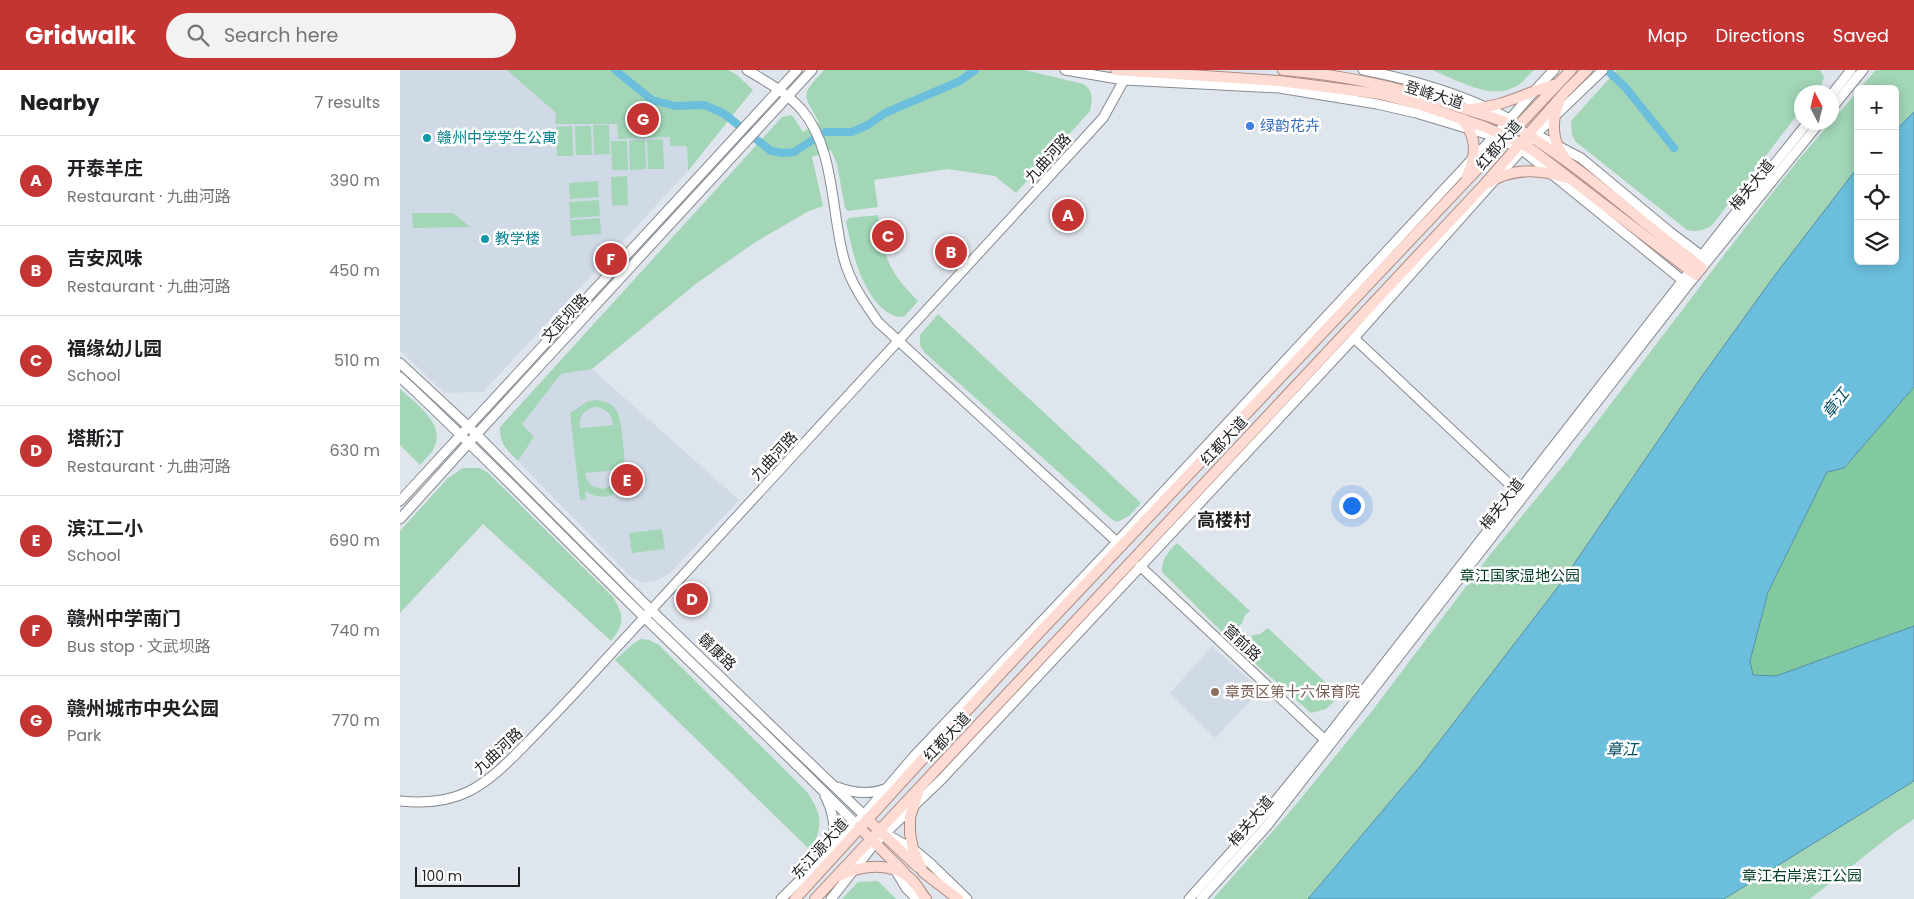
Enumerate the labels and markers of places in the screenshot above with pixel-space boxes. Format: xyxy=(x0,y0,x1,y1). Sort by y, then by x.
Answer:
pin: G xyxy=(627,100,659,138)
place label: 绿韵花卉 xyxy=(1260,115,1320,136)
marker: 绿韵花卉 xyxy=(1244,120,1256,132)
place label: 赣州中学学生公寓 xyxy=(437,127,557,148)
marker: 赣州中学学生公寓 xyxy=(421,132,433,144)
pin: A xyxy=(1052,196,1084,234)
pin: C xyxy=(872,217,904,255)
place label: 教学楼 xyxy=(495,228,540,249)
marker: 教学楼 xyxy=(479,233,491,245)
pin: B xyxy=(935,233,967,271)
pin: F xyxy=(595,240,627,278)
pin: E xyxy=(611,461,643,499)
pin: D xyxy=(676,580,708,618)
place label: 章贡区第十六保育院 xyxy=(1225,681,1360,702)
marker: 章贡区第十六保育院 xyxy=(1209,686,1221,698)

